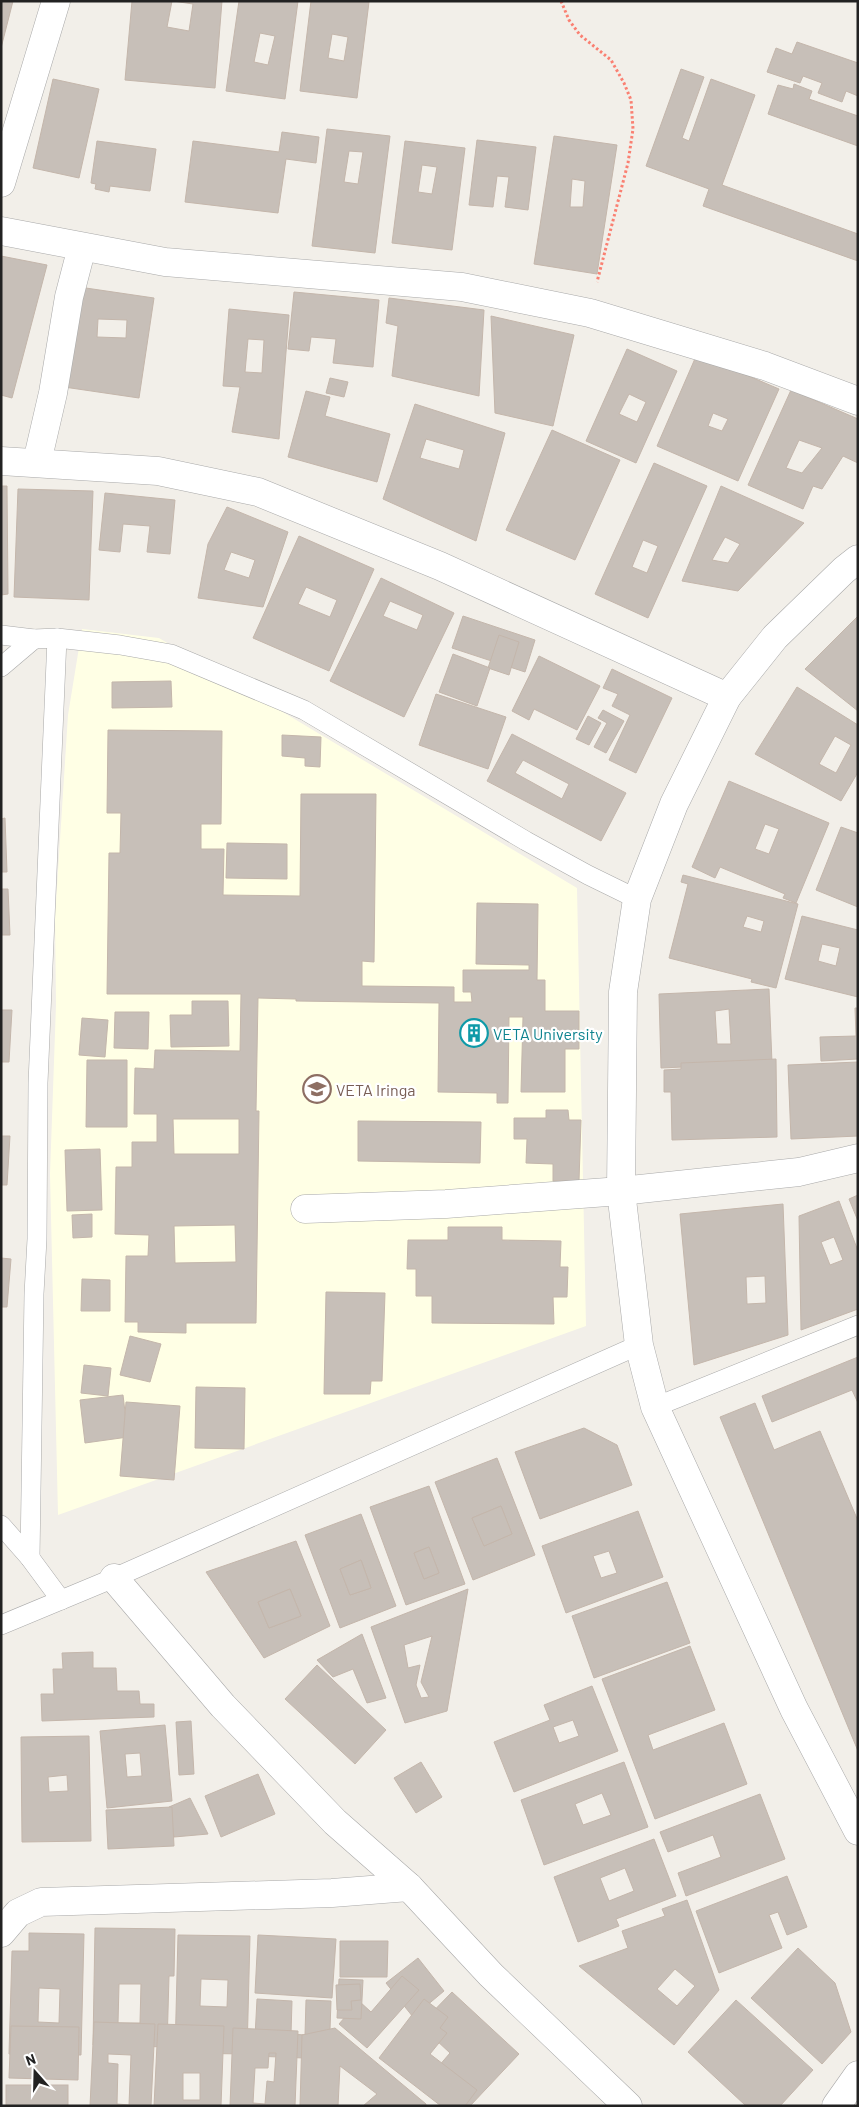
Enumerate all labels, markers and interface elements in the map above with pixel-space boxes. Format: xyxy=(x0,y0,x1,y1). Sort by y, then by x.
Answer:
building icon: VETA University xyxy=(459,1018,489,1048)
place label: VETA University xyxy=(493,1024,603,1043)
school or university icon: VETA Iringa xyxy=(302,1074,332,1104)
place label: VETA Iringa xyxy=(336,1080,415,1099)
north arrow xyxy=(10,2047,60,2097)
text: N xyxy=(23,2050,38,2069)

